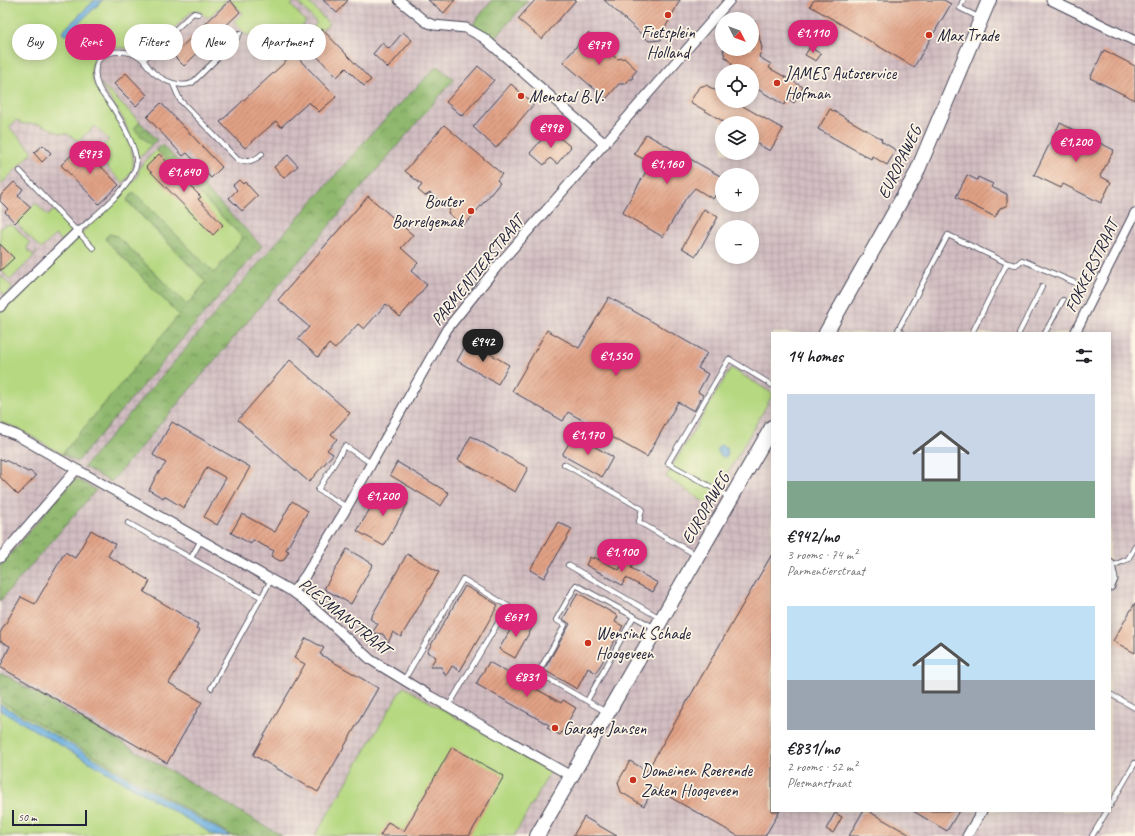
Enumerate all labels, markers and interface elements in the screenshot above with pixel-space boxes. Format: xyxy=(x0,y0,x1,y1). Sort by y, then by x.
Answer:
marker: Fietsplein Holland xyxy=(663,10,673,20)
north arrow xyxy=(715,12,759,56)
map controls xyxy=(715,12,759,264)
pin: €1,110 xyxy=(780,20,846,54)
place label: Fietsplein Holland xyxy=(641,22,695,63)
chip: Buy xyxy=(12,24,57,60)
chip: Rent xyxy=(65,24,116,60)
chip: Filters xyxy=(124,24,183,60)
chip: New xyxy=(191,24,239,60)
chip: Apartment xyxy=(247,24,326,60)
text: €1,110 xyxy=(797,25,829,41)
place label: Max Trade xyxy=(937,25,1000,46)
marker: Max Trade xyxy=(924,30,934,40)
pin: €979 xyxy=(575,32,623,66)
text: €979 xyxy=(587,37,611,53)
place label: JAMES Autoservice Hofman xyxy=(784,63,898,104)
button: locate xyxy=(715,64,759,108)
marker: JAMES Autoservice Hofman xyxy=(772,78,782,88)
place label: Menotal B.V. xyxy=(529,86,605,107)
marker: Menotal B.V. xyxy=(516,91,526,101)
pin: €998 xyxy=(527,115,575,149)
button: layers xyxy=(715,116,759,160)
text: €998 xyxy=(539,120,563,136)
street label: EUROPAWEG xyxy=(873,121,927,202)
pin: €1,200 xyxy=(1043,129,1109,163)
text: €1,200 xyxy=(1060,134,1092,150)
pin: €973 xyxy=(66,141,114,175)
text: €973 xyxy=(78,146,102,162)
pin: €1,160 xyxy=(634,151,700,185)
text: €1,160 xyxy=(651,156,683,172)
pin: €1,640 xyxy=(151,159,217,193)
text: €1,640 xyxy=(168,164,200,180)
button: + xyxy=(715,168,759,212)
place label: Bouter Borrelgemak xyxy=(392,191,465,232)
marker: Bouter Borrelgemak xyxy=(466,206,476,216)
street label: PARMENTIERSTRAAT xyxy=(426,208,530,330)
street label: FOKKERSTRAAT xyxy=(1060,213,1125,316)
button: − xyxy=(715,220,759,264)
pin: €942 xyxy=(459,329,507,363)
text: €942 xyxy=(471,334,495,350)
pin: €1,550 xyxy=(583,343,649,377)
icon: filters xyxy=(1073,345,1095,367)
text: 14 homes xyxy=(787,346,843,367)
text: €1,550 xyxy=(600,348,632,364)
icon: home xyxy=(905,420,977,492)
pin: €1,170 xyxy=(555,422,621,456)
text: €1,170 xyxy=(572,427,604,443)
street label: EUROPAWEG xyxy=(677,467,735,548)
pin: €1,200 xyxy=(350,483,416,517)
text: €1,200 xyxy=(367,488,399,504)
text: €942/mo xyxy=(787,526,839,547)
pin: €1,100 xyxy=(589,539,655,573)
text: €1,100 xyxy=(606,544,638,560)
text: 3 rooms · 74 m² xyxy=(787,547,857,563)
text: Parmentierstraat xyxy=(787,563,865,579)
street label: PLESMANSTRAAT xyxy=(295,573,398,662)
pin: €671 xyxy=(492,604,540,638)
text: €671 xyxy=(504,609,528,625)
place label: Wensink Schade Hoogeveen xyxy=(596,623,692,664)
icon: home xyxy=(905,632,977,704)
marker: Wensink Schade Hoogeveen xyxy=(583,638,593,648)
pin: €831 xyxy=(503,664,551,698)
text: €831 xyxy=(515,669,539,685)
place label: Garage Jansen xyxy=(563,718,647,739)
marker: Garage Jansen xyxy=(550,723,560,733)
text: €831/mo xyxy=(787,738,839,759)
text: 2 rooms · 52 m² xyxy=(787,759,857,775)
place label: Domeinen Roerende Zaken Hoogeveen xyxy=(641,760,754,801)
marker: Domeinen Roerende Zaken Hoogeveen xyxy=(628,775,638,785)
text: Plesmanstraat xyxy=(787,775,851,791)
scale bar xyxy=(12,808,87,827)
text: 50 m xyxy=(18,810,37,824)

